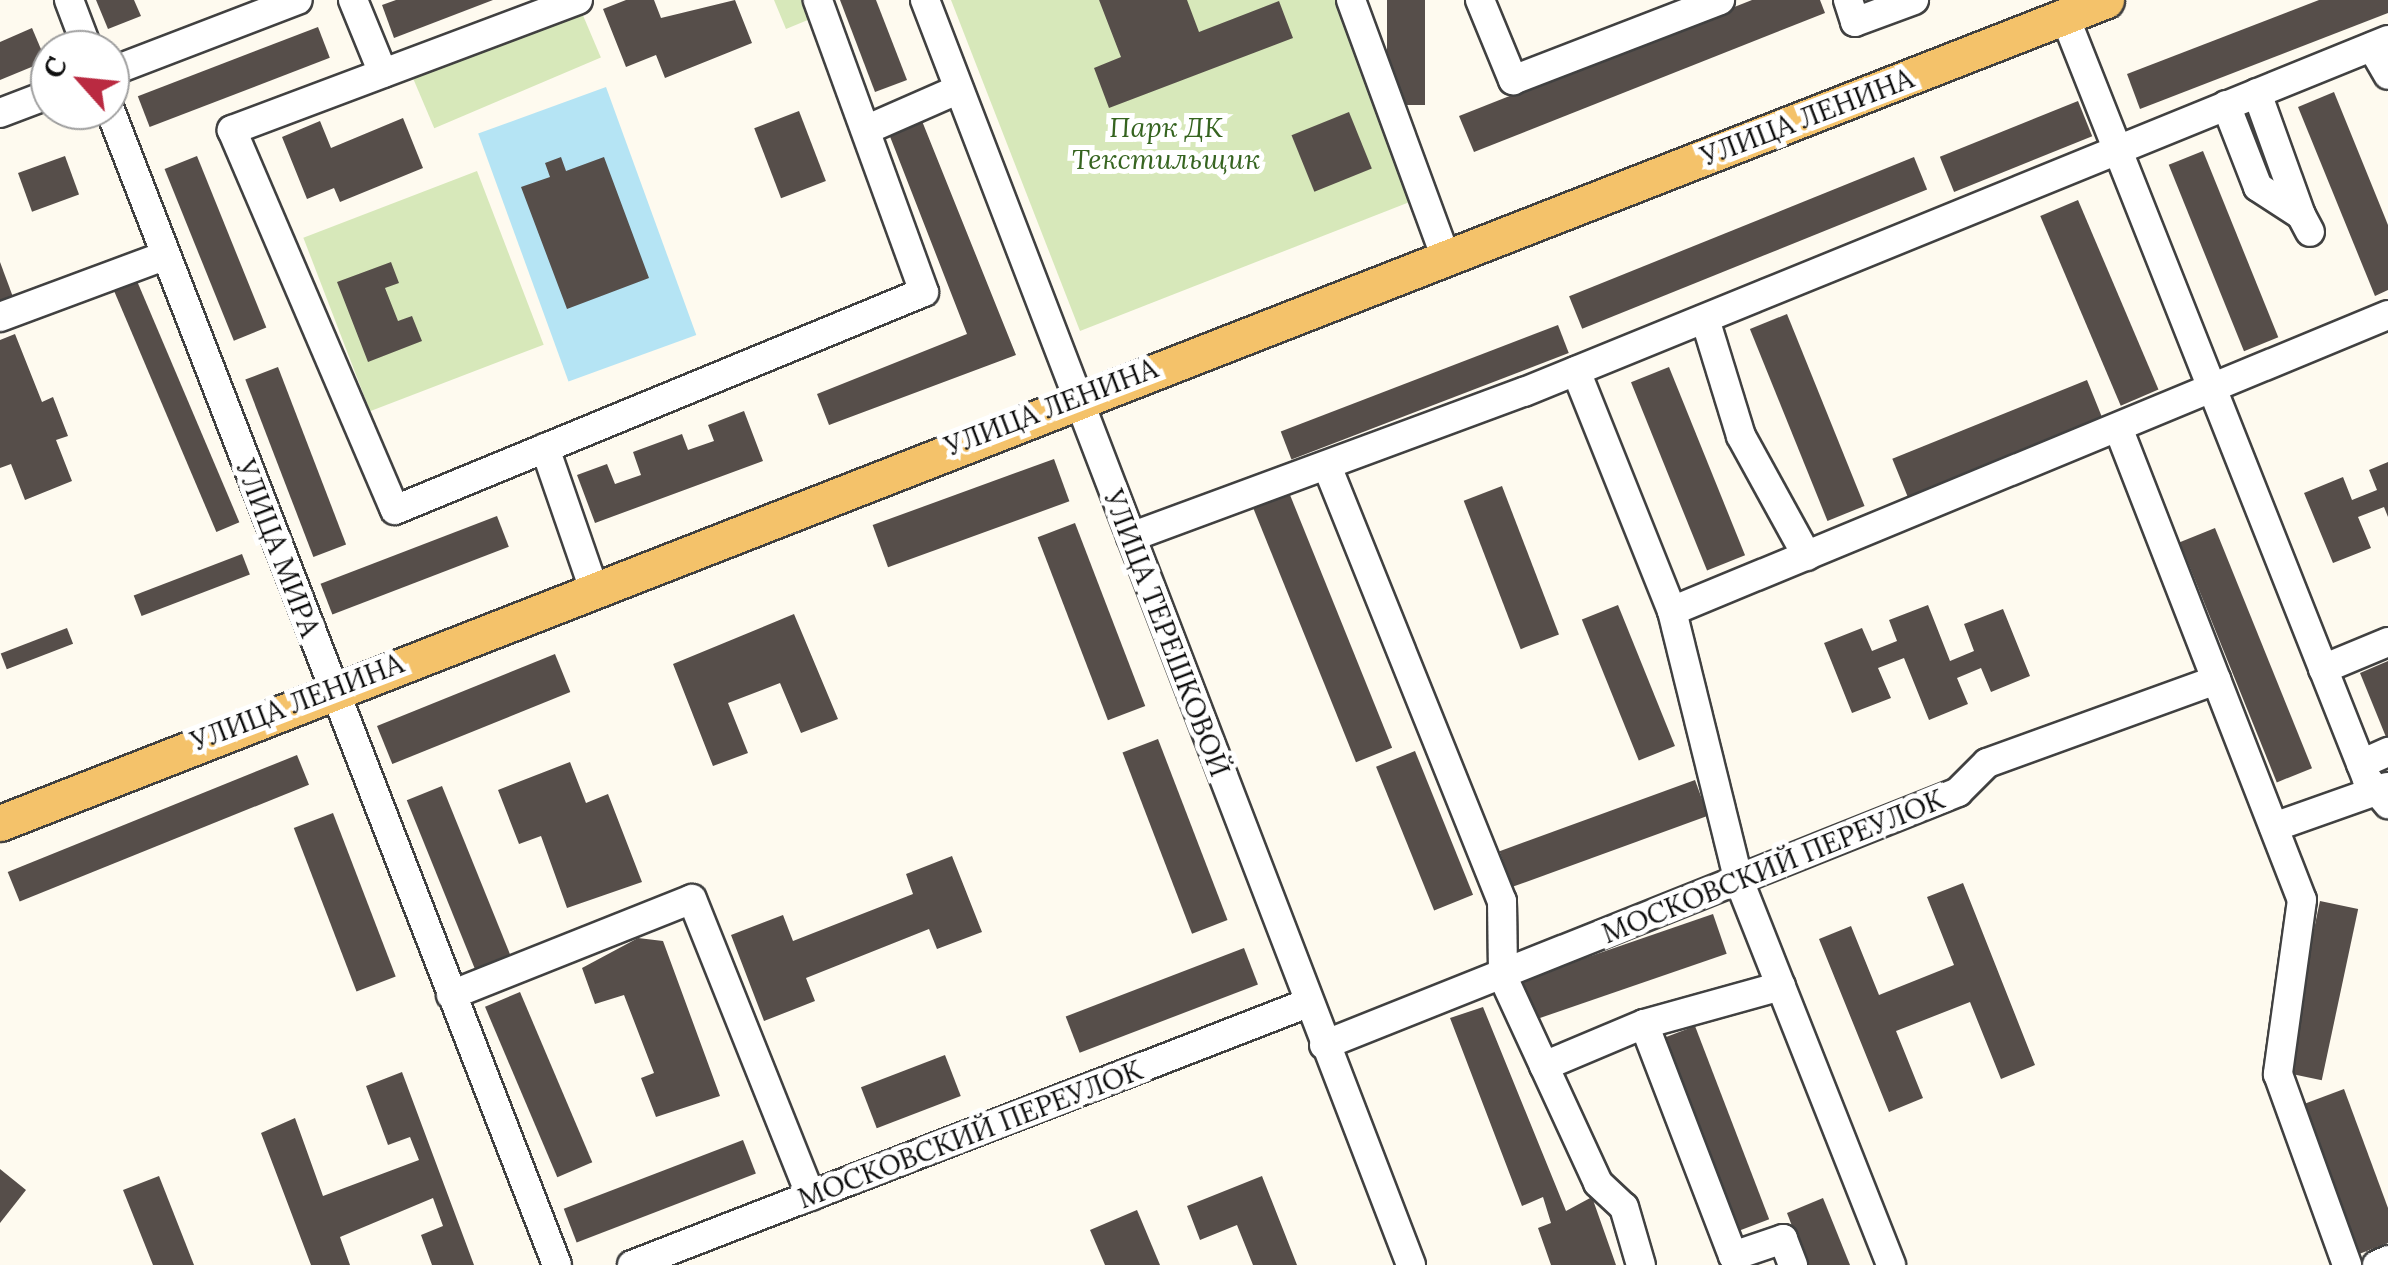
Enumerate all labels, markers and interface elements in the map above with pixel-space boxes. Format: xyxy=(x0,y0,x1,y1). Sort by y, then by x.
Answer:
north arrow xyxy=(30,30,130,130)
text: С xyxy=(35,51,75,84)
street label: УЛИЦА ЛЕНИНА xyxy=(1696,61,1918,173)
park label: Парк ДК Текстильщик xyxy=(1072,110,1260,176)
street label: УЛИЦА ЛЕНИНА xyxy=(940,351,1162,463)
street label: УЛИЦА МИРА xyxy=(229,455,327,641)
street label: УЛИЦА ТЕРЕШКОВОЙ xyxy=(1097,485,1237,781)
street label: УЛИЦА ЛЕНИНА xyxy=(186,646,408,758)
street label: МОСКОВСКИЙ ПЕРЕУЛОК xyxy=(1597,782,1949,950)
street label: МОСКОВСКИЙ ПЕРЕУЛОК xyxy=(793,1053,1147,1215)

